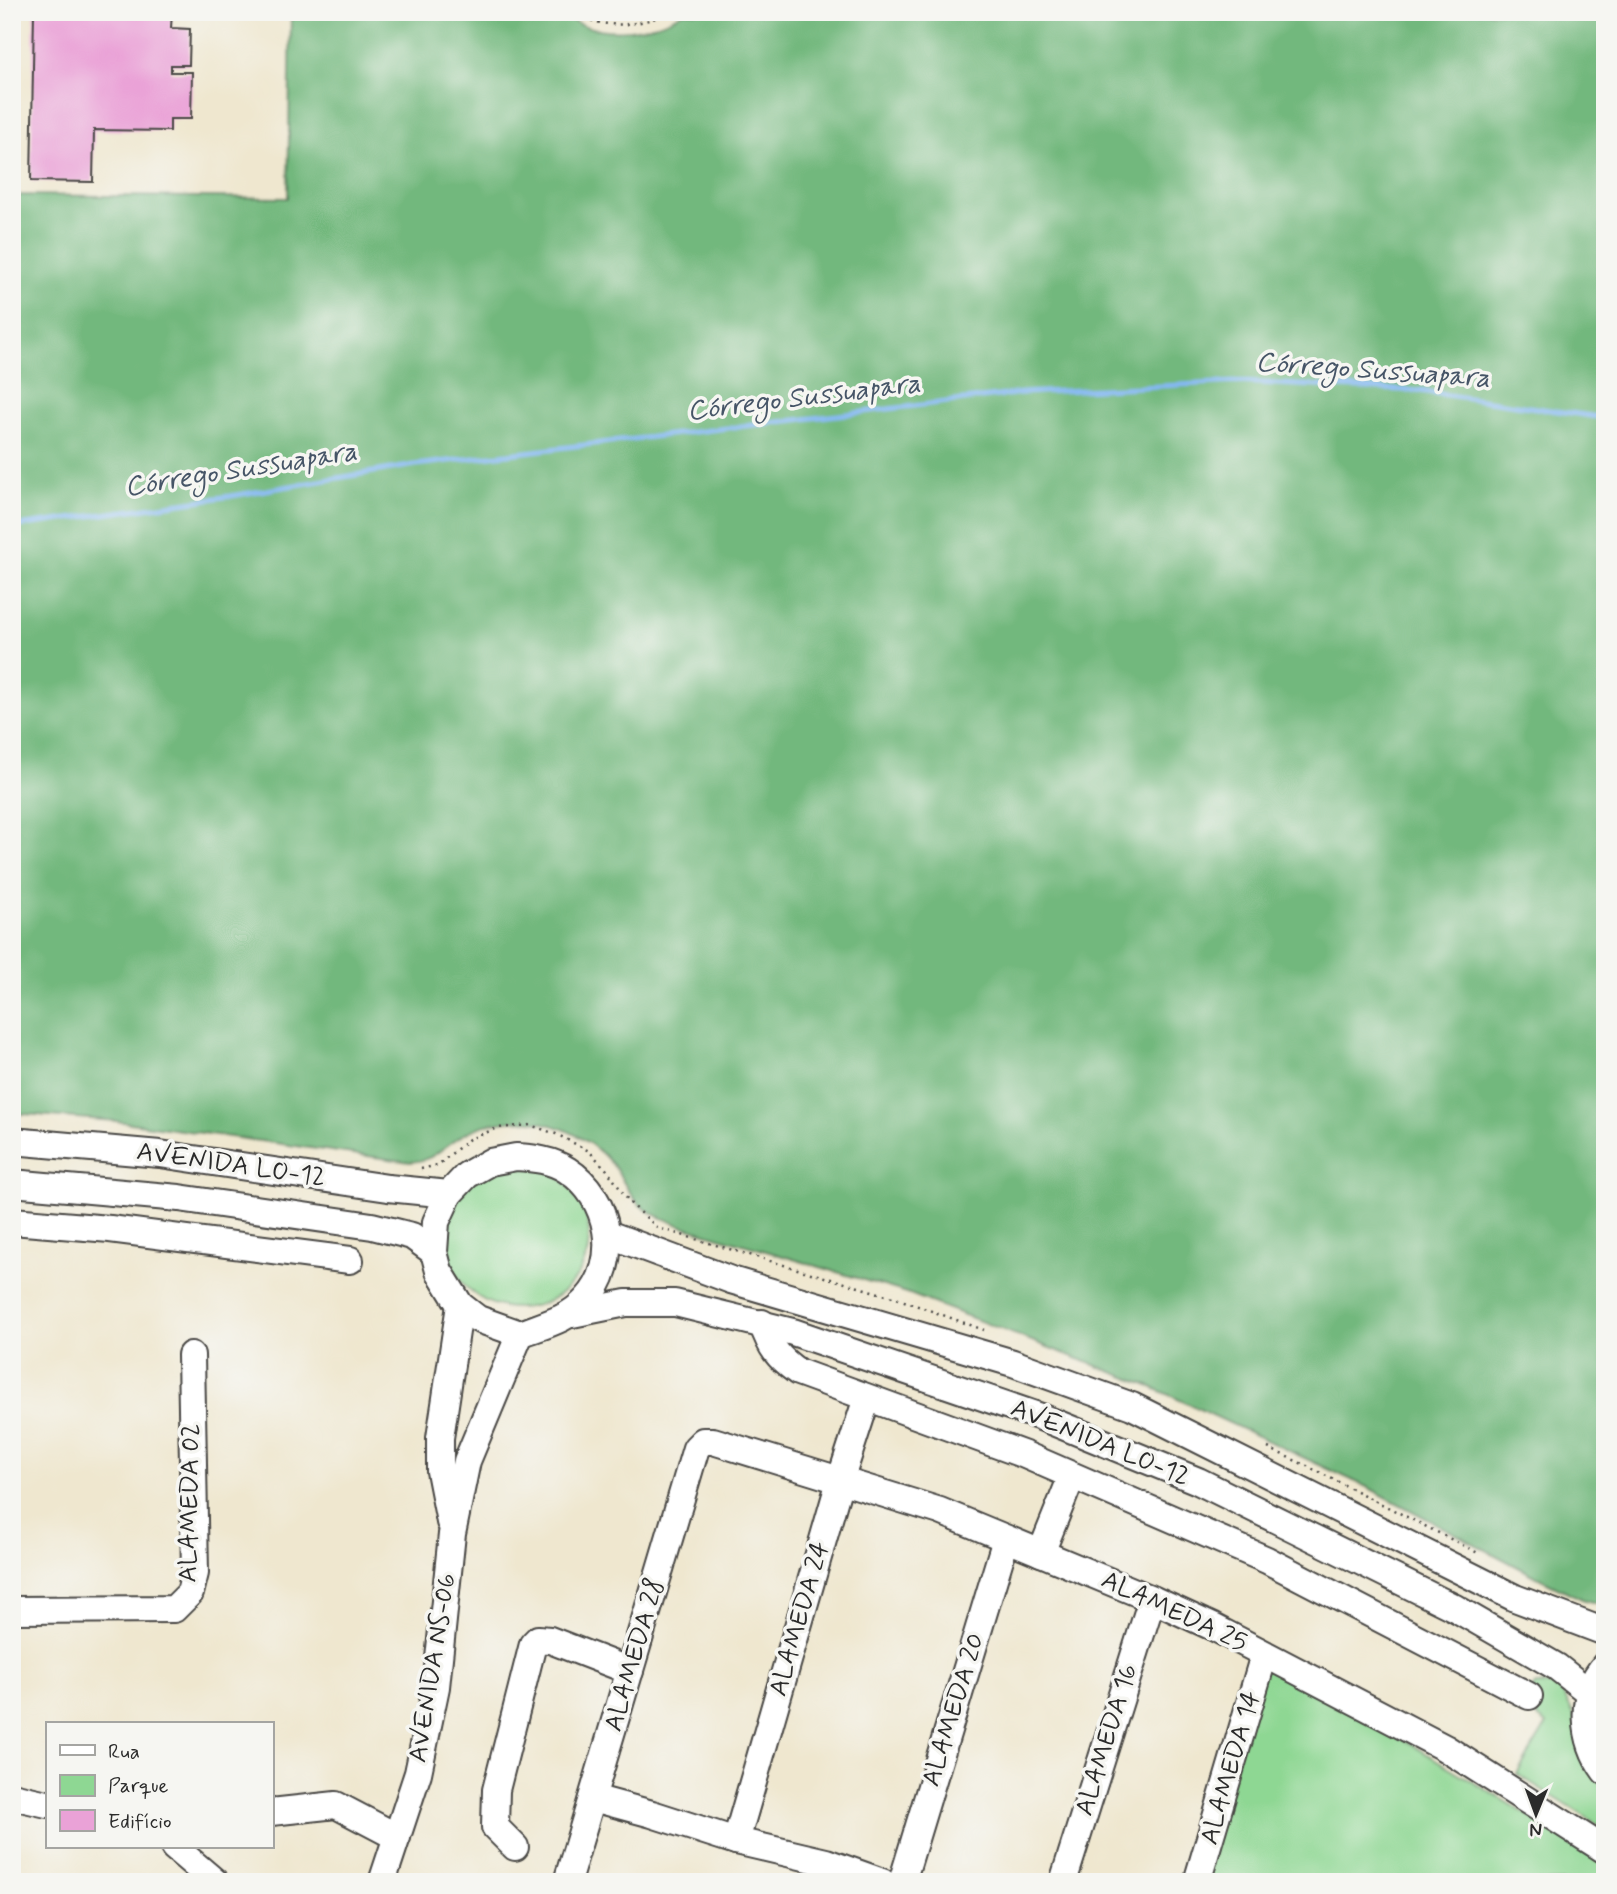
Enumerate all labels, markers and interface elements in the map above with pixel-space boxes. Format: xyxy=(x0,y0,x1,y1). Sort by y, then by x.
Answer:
water label: Córrego Sussuapara xyxy=(1254,344,1491,400)
water label: Córrego Sussuapara xyxy=(685,365,923,433)
water label: Córrego Sussuapara xyxy=(122,433,360,509)
street label: AVENIDA LO-12 xyxy=(134,1135,328,1195)
street label: AVENIDA LO-12 xyxy=(1005,1392,1195,1494)
street label: ALAMEDA 02 xyxy=(172,1423,208,1583)
street label: ALAMEDA 24 xyxy=(762,1538,838,1700)
street label: ALAMEDA 25 xyxy=(1095,1563,1253,1661)
street label: AVENIDA NS-06 xyxy=(401,1571,465,1765)
street label: ALAMEDA 28 xyxy=(597,1574,673,1736)
street label: ALAMEDA 20 xyxy=(915,1629,993,1791)
street label: ALAMEDA 16 xyxy=(1068,1660,1146,1820)
street label: ALAMEDA 14 xyxy=(1193,1687,1269,1849)
legend xyxy=(46,1722,273,1848)
text: Rua xyxy=(108,1738,140,1766)
text: Parque xyxy=(108,1772,169,1800)
north arrow xyxy=(1502,1778,1572,1848)
text: Edifício xyxy=(108,1808,172,1836)
text: N xyxy=(1529,1817,1542,1842)

